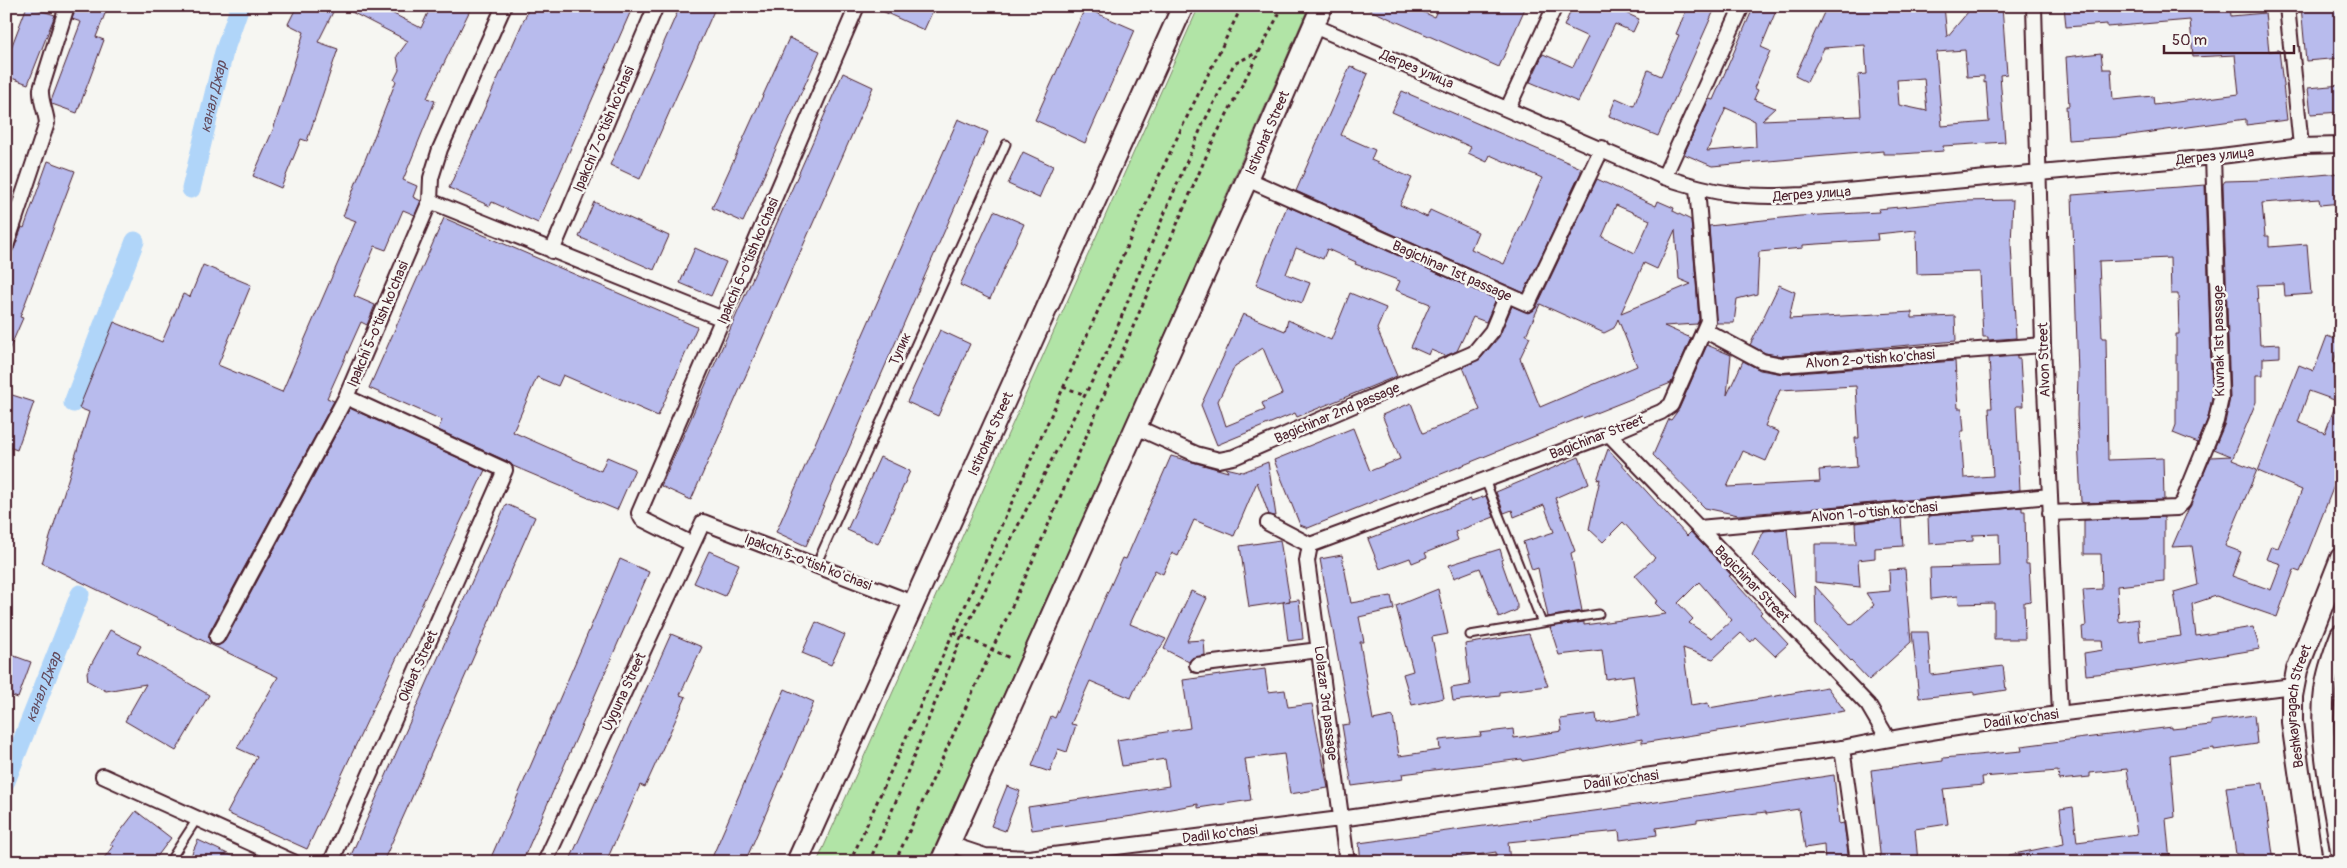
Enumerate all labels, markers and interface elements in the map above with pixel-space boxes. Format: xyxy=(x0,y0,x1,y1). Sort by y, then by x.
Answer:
scale bar xyxy=(2164,22,2294,54)
text: 50 m xyxy=(2172,31,2207,50)
street label: Дегрез улица xyxy=(1377,46,1456,92)
water label: канал Джар xyxy=(195,58,231,134)
street label: Ipakchi 7-o'tish ko'chasi xyxy=(570,63,638,194)
street label: Istirohat Street xyxy=(1241,88,1293,177)
street label: Дегрез улица xyxy=(2174,143,2255,169)
street label: Дегрез улица xyxy=(1771,183,1852,205)
street label: Ipakchi 6-o'tish ko'chasi xyxy=(714,195,783,327)
street label: Bаgichinar 1st passage xyxy=(1390,237,1515,305)
street label: Ipakchi 5-o'tish ko'chasi xyxy=(344,258,412,390)
street label: Kuvnak 1st passage xyxy=(2210,285,2228,397)
street label: Alvon Street xyxy=(2034,322,2054,398)
street label: Тупик xyxy=(885,330,915,368)
street label: Alvon 2-o'tish ko'chasi xyxy=(1804,346,1936,372)
street label: Bаgichinar 2nd passage xyxy=(1272,379,1402,447)
street label: Istirohat Street xyxy=(964,389,1017,478)
street label: Bаgichinar Street xyxy=(1547,411,1647,463)
street label: Alvon 1-o'tish ko'chasi xyxy=(1810,498,1939,526)
street label: Ipakchi 5-o'tish ko'chasi xyxy=(742,530,875,594)
street label: Bagichinar Street xyxy=(1711,542,1793,626)
street label: Okibat Street xyxy=(395,627,442,705)
street label: Beshkayragach Street xyxy=(2283,641,2315,769)
street label: Lolazar 3rd passage xyxy=(1311,645,1341,762)
water label: канал Джар xyxy=(21,649,66,725)
street label: Uyguna Street xyxy=(598,650,650,734)
street label: Dadil ko'chasi xyxy=(1982,705,2060,733)
street label: Dadil ko'chasi xyxy=(1582,766,1660,794)
street label: Dadil ko'chasi xyxy=(1181,821,1259,847)

